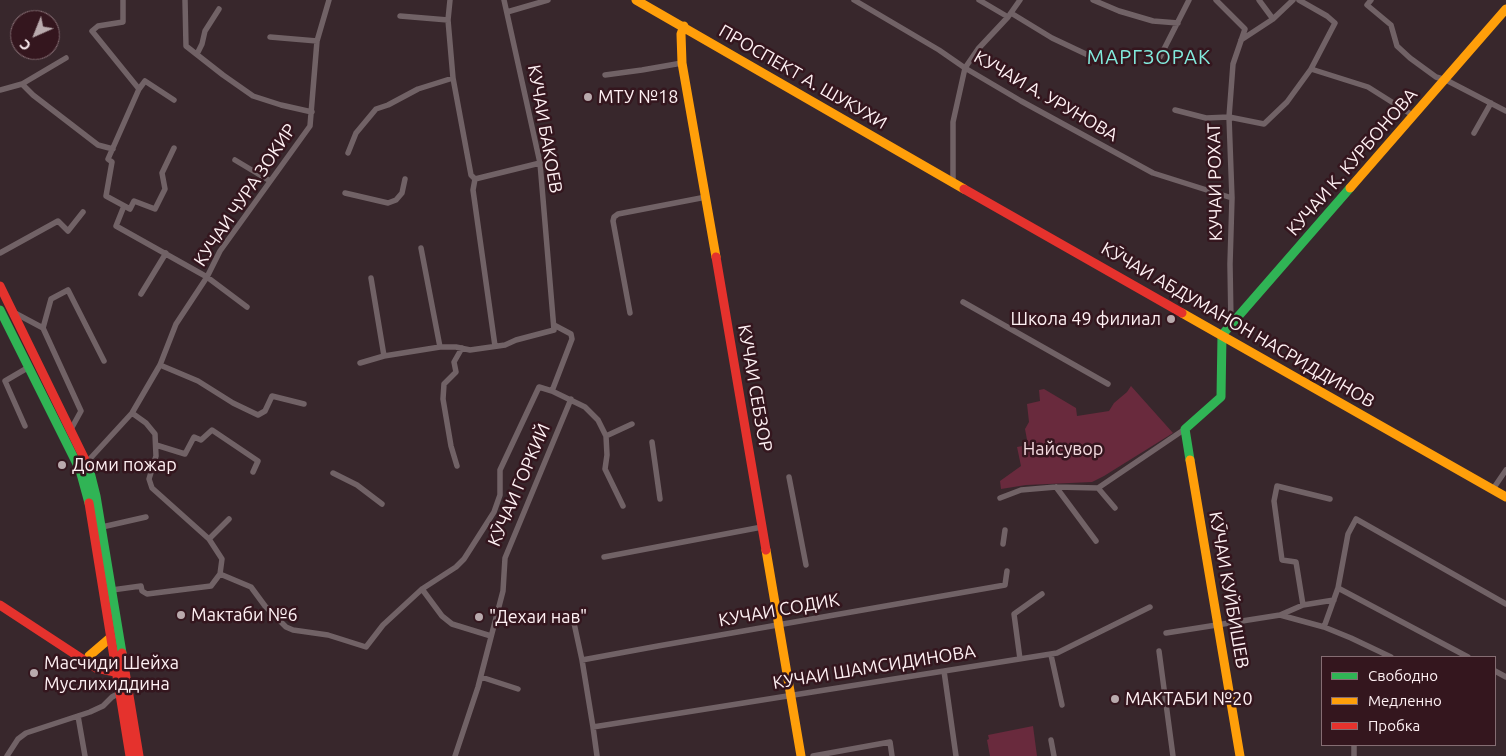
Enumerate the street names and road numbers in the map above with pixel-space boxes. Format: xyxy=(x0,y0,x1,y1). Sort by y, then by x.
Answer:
street label: ПРОСПЕКТ А. ШУКУХИ xyxy=(715,20,891,134)
street label: КУЧАИ А. УРУНОВА xyxy=(970,46,1122,146)
street label: КУЧАИ БАКОЕВ xyxy=(523,63,567,195)
street label: КУЧАИ К. КУРБОНОВА xyxy=(1282,84,1422,240)
street label: КУЧАИ ЧУРА ЗОКИР xyxy=(189,120,301,270)
street label: КУЧАИ РОХАТ xyxy=(1203,123,1227,241)
street label: КӮЧАИ АБДУМАНОН НАСРИДДИНОВ xyxy=(1097,238,1379,412)
street label: КУЧАИ СЕБЗОР xyxy=(733,323,777,453)
street label: КӮЧАИ ГОРКИЙ xyxy=(483,420,555,550)
street label: КӮЧАИ КУЙБИШЕВ xyxy=(1205,510,1253,670)
street label: КУЧАИ СОДИК xyxy=(717,589,841,631)
street label: КУЧАИ ШАМСИДИНОВА xyxy=(771,640,977,694)

